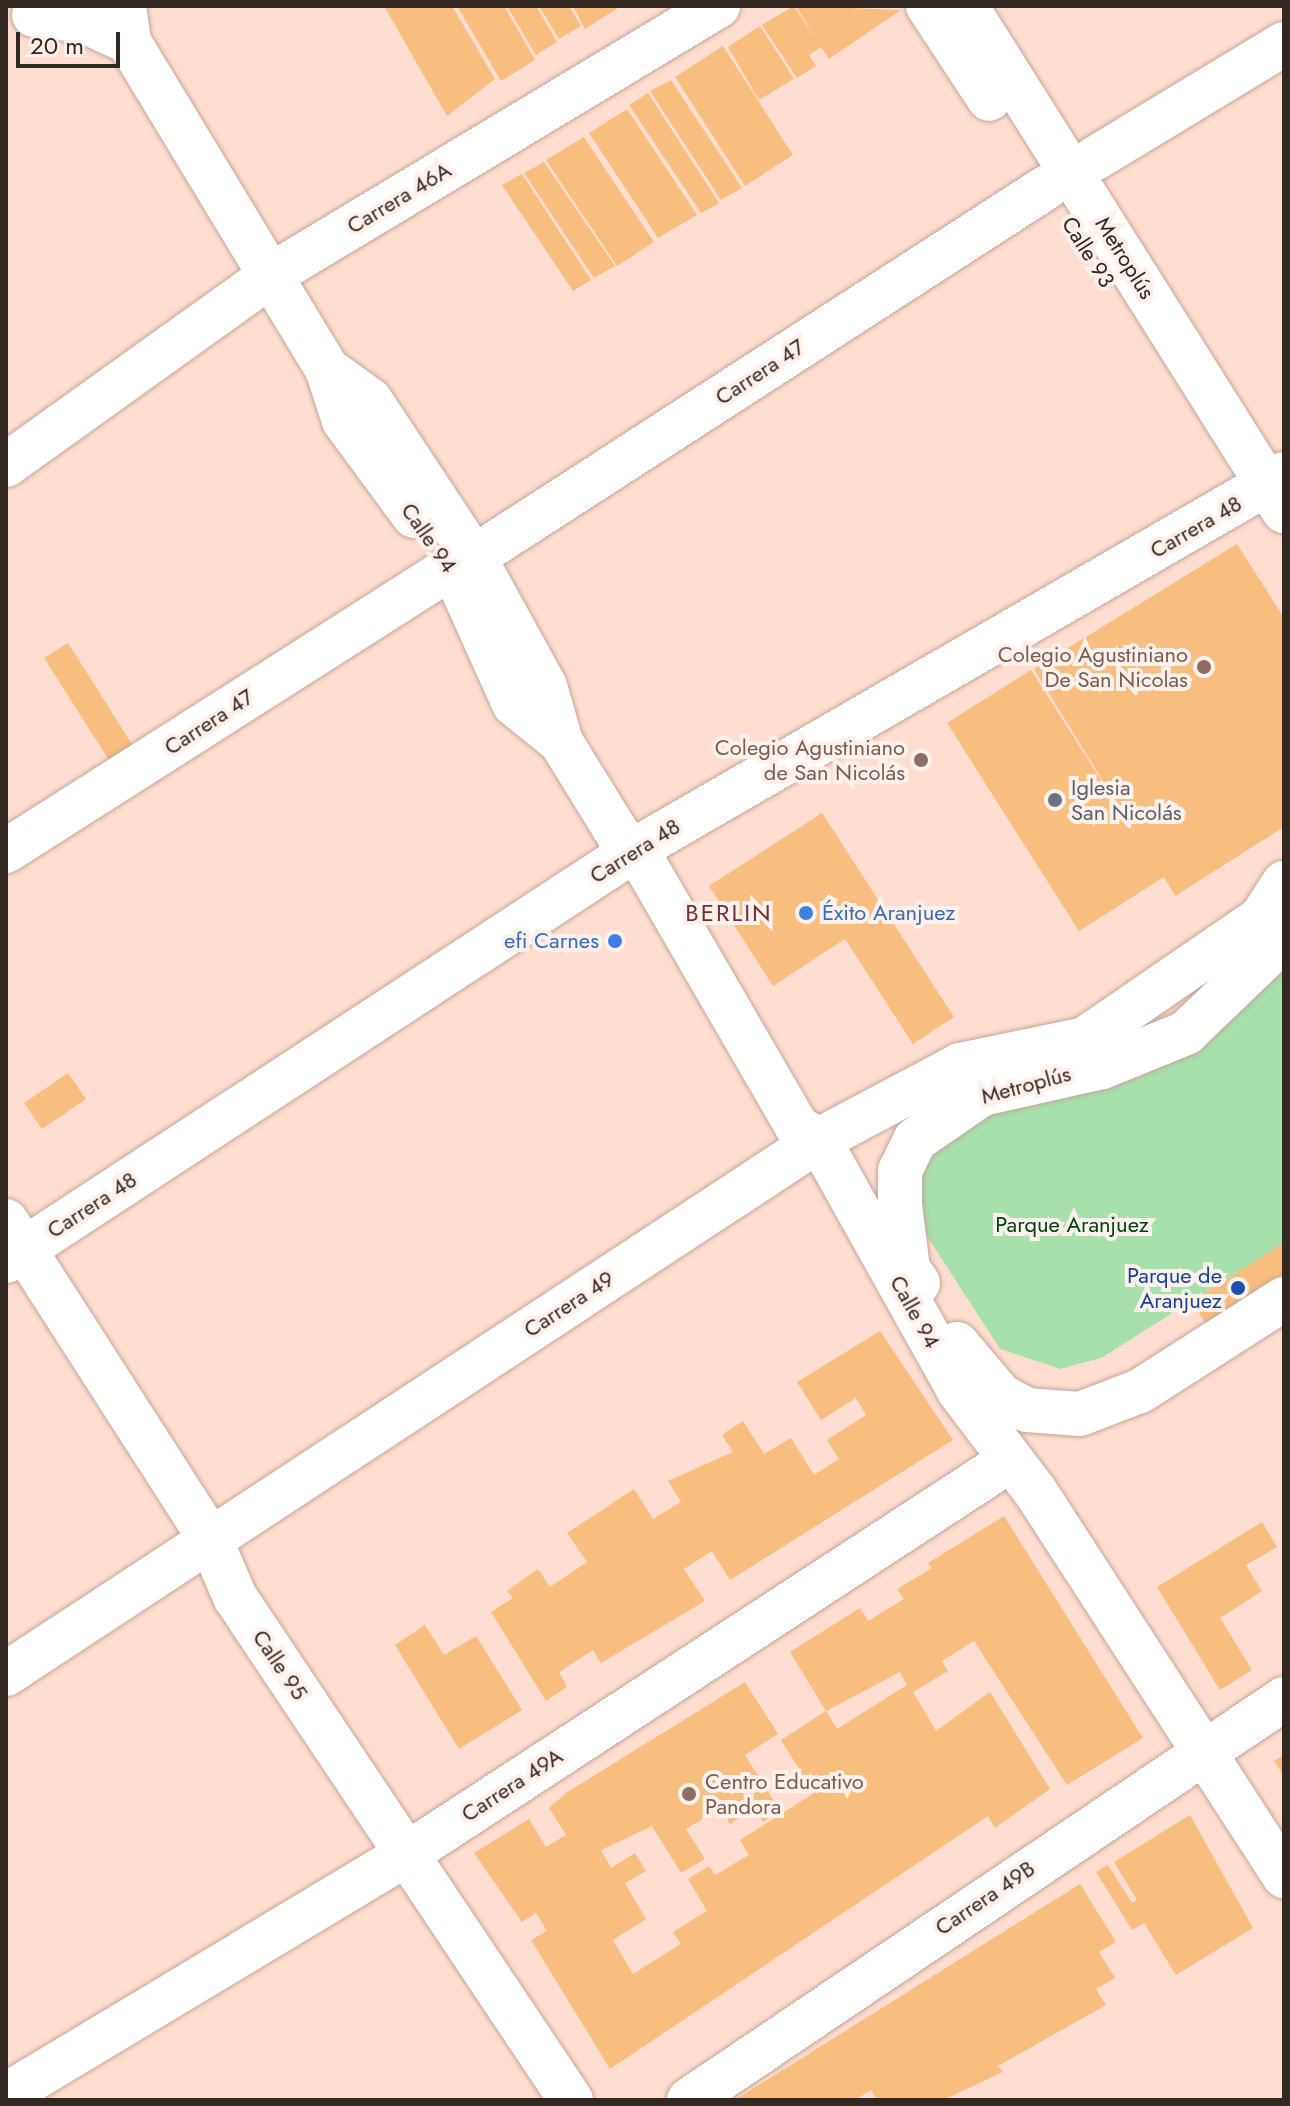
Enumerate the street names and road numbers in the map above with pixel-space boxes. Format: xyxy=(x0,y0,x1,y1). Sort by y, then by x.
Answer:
street label: Carrera 46A xyxy=(342,157,456,239)
street label: Calle 93 xyxy=(1056,212,1120,292)
street label: Metroplús xyxy=(1090,212,1160,304)
street label: Carrera 47 xyxy=(711,333,809,411)
street label: Carrera 48 xyxy=(1146,490,1246,564)
street label: Calle 94 xyxy=(395,498,463,578)
street label: Carrera 47 xyxy=(160,683,258,761)
street label: Carrera 48 xyxy=(585,813,685,889)
street label: Metroplús xyxy=(978,1060,1074,1110)
street label: Carrera 48 xyxy=(42,1166,142,1244)
street label: Carrera 49 xyxy=(519,1265,619,1343)
street label: Calle 94 xyxy=(884,1271,946,1353)
street label: Calle 95 xyxy=(247,1625,313,1705)
street label: Carrera 49A xyxy=(457,1743,567,1827)
street label: Carrera 49B xyxy=(930,1855,1040,1941)

